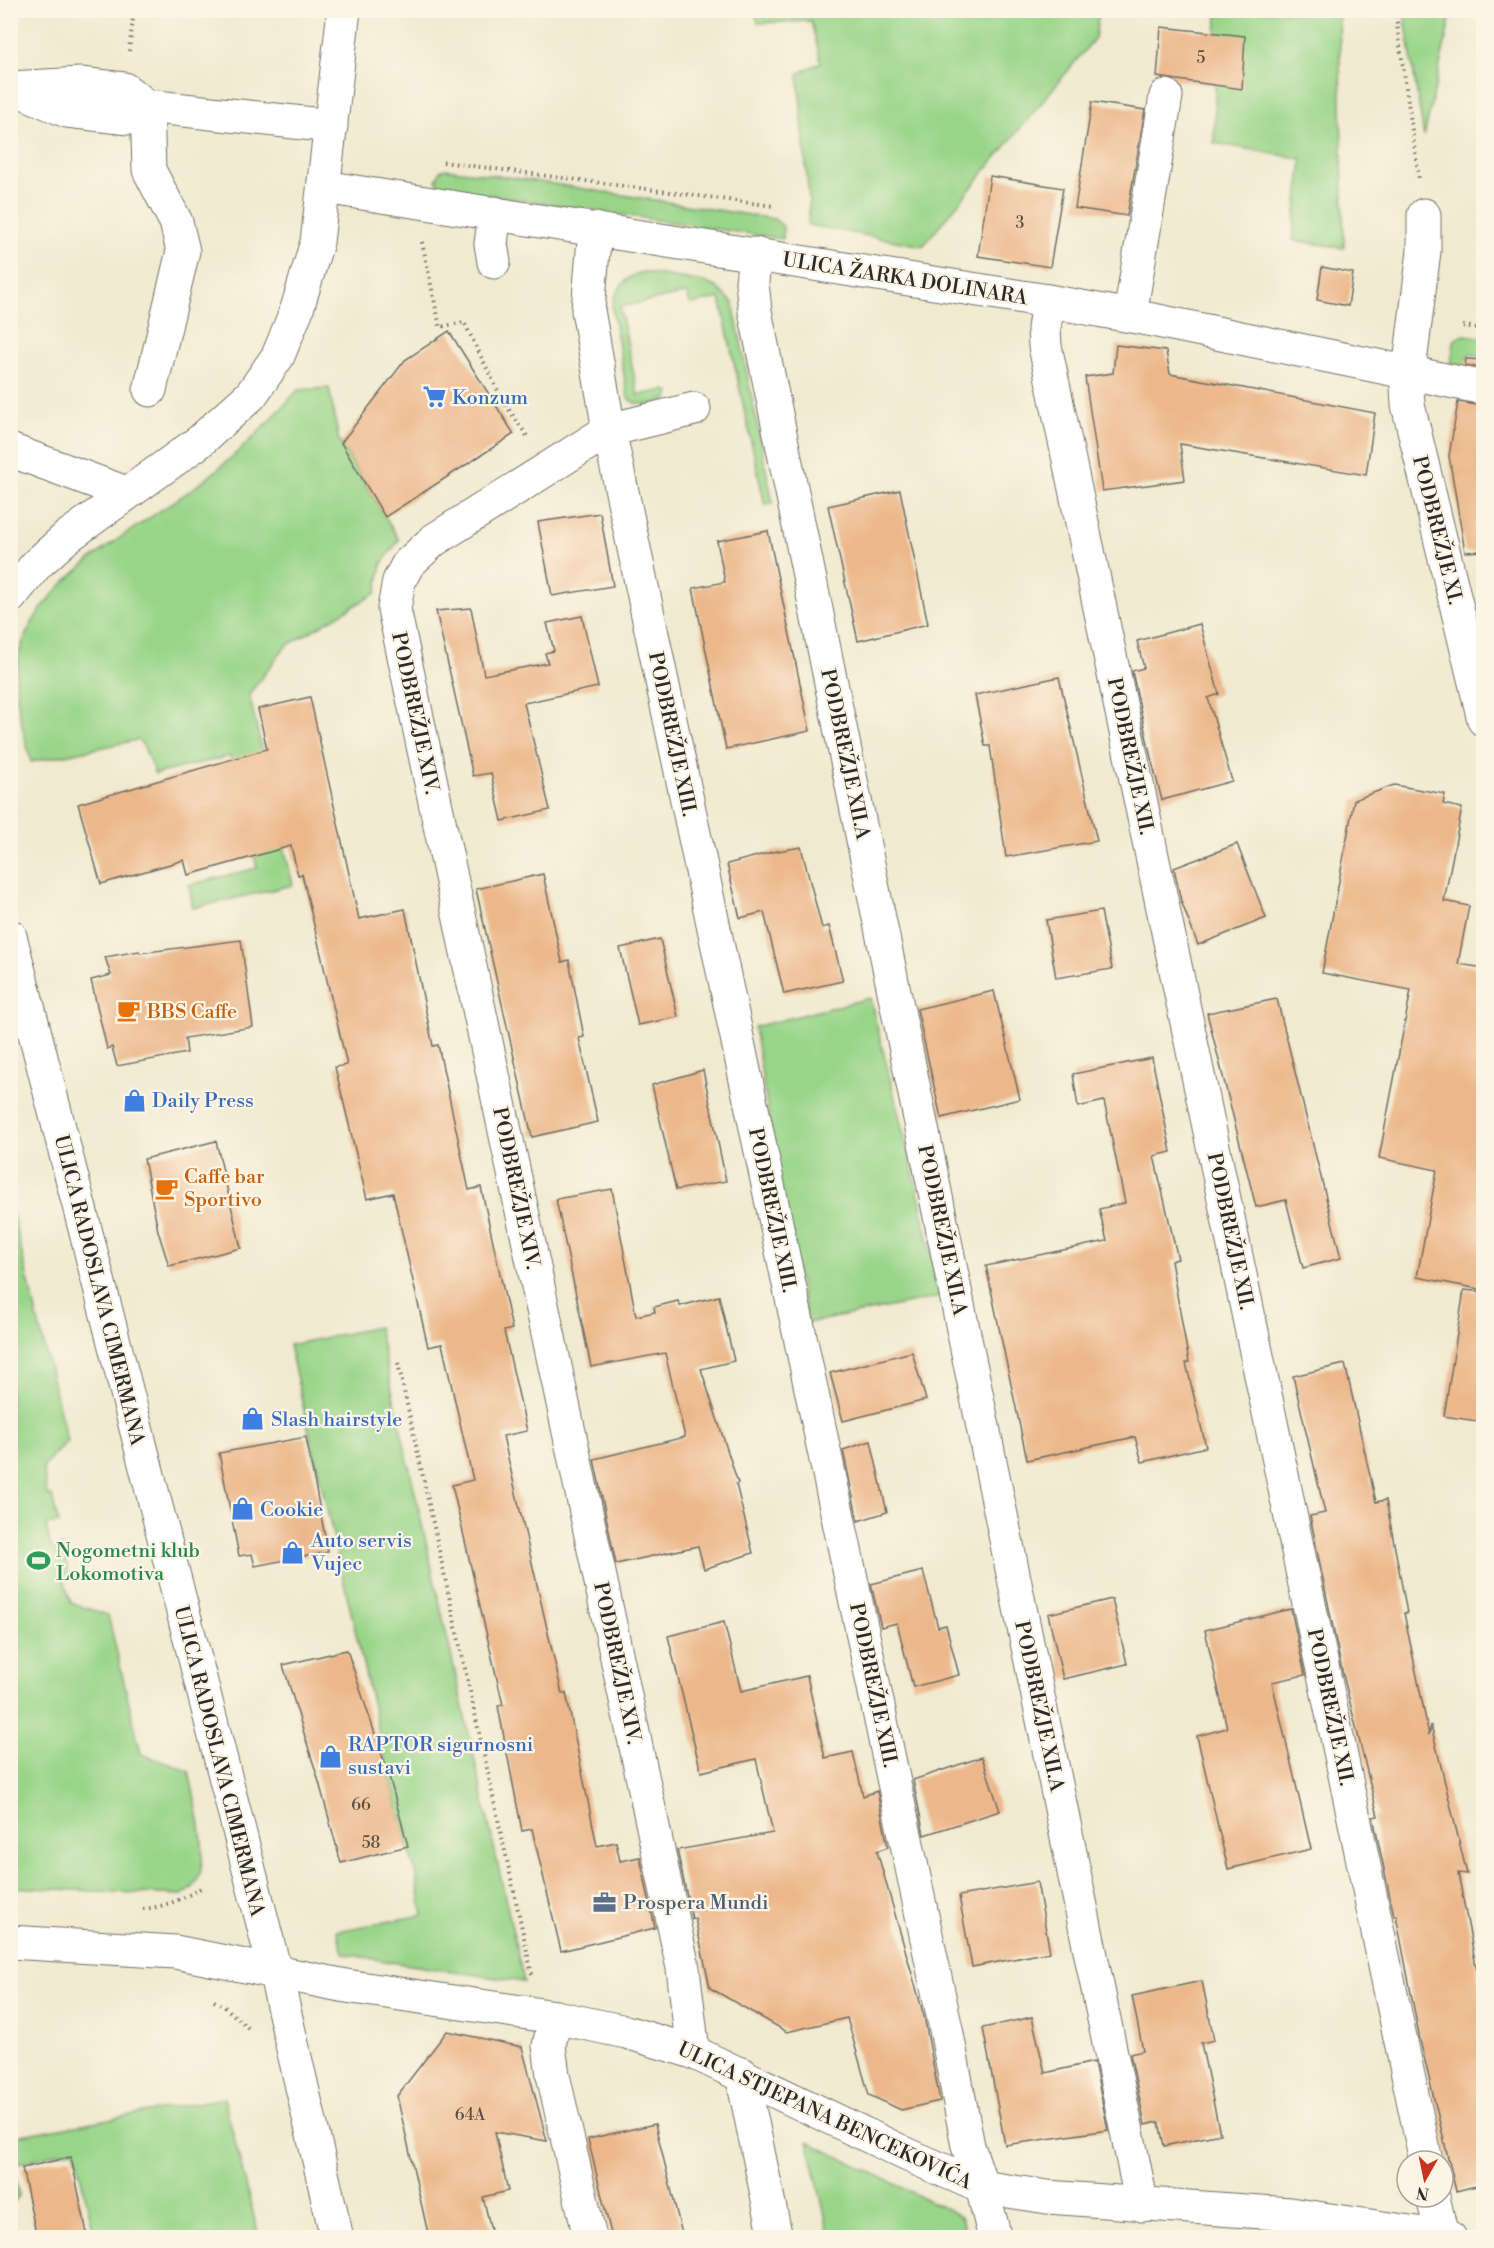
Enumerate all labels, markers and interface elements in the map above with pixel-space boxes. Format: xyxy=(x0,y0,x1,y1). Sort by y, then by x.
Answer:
house number: 5 xyxy=(1197,48,1206,68)
house number: 3 xyxy=(1016,213,1025,233)
street label: ULICA ŽARKA DOLINARA xyxy=(781,247,1030,311)
supermarket icon: Konzum xyxy=(421,384,447,410)
place label: Konzum xyxy=(452,386,529,411)
street label: PODBREŽJE XI. xyxy=(1406,453,1468,607)
street label: PODBREŽJE XIV. xyxy=(385,630,445,797)
street label: PODBREŽJE XIII. xyxy=(642,650,702,819)
street label: PODBREŽJE XII.A xyxy=(814,667,876,843)
street label: PODBREŽJE XII. xyxy=(1101,675,1159,837)
cafe icon: BBS Caffe xyxy=(116,998,142,1024)
place label: BBS Caffe xyxy=(146,1000,237,1025)
shop icon: Daily Press xyxy=(121,1087,147,1113)
place label: Daily Press xyxy=(152,1089,254,1114)
street label: PODBREŽJE XIV. xyxy=(486,1105,546,1272)
street label: PODBREŽJE XIII. xyxy=(742,1126,802,1295)
street label: ULICA RADOSLAVA CIMERMANA xyxy=(48,1132,150,1450)
street label: PODBREŽJE XII.A xyxy=(911,1143,973,1319)
street label: PODBREŽJE XII. xyxy=(1201,1150,1259,1312)
place label: Caffe bar Sportivo xyxy=(184,1165,265,1213)
cafe icon: Caffe bar Sportivo xyxy=(153,1175,179,1201)
shop icon: Slash hairstyle xyxy=(240,1406,266,1432)
place label: Slash hairstyle xyxy=(271,1408,402,1433)
shop icon: Cookie xyxy=(229,1496,255,1522)
place label: Cookie xyxy=(260,1498,323,1523)
place label: Auto servis Vujec xyxy=(310,1529,412,1577)
place label: Nogometni klub Lokomotiva xyxy=(56,1539,200,1587)
shop icon: Auto servis Vujec xyxy=(280,1539,306,1565)
sports icon: Nogometni klub Lokomotiva xyxy=(25,1548,51,1574)
street label: PODBREŽJE XIV. xyxy=(587,1580,647,1747)
street label: PODBREŽJE XIII. xyxy=(843,1601,903,1770)
street label: ULICA RADOSLAVA CIMERMANA xyxy=(168,1603,270,1921)
street label: PODBREŽJE XII.A xyxy=(1008,1619,1070,1795)
street label: PODBREŽJE XII. xyxy=(1301,1626,1359,1788)
place label: RAPTOR sigurnosni sustavi xyxy=(348,1733,534,1781)
shop icon: RAPTOR sigurnosni sustavi xyxy=(317,1743,343,1769)
house number: 66 xyxy=(351,1795,371,1815)
house number: 58 xyxy=(362,1833,381,1853)
office icon: Prospera Mundi xyxy=(592,1889,618,1915)
place label: Prospera Mundi xyxy=(623,1891,769,1916)
street label: ULICA STJEPANA BENCEKOVIĆA xyxy=(673,2036,977,2196)
house number: 64A xyxy=(455,2105,486,2125)
north arrow xyxy=(1395,2149,1455,2209)
text: N xyxy=(1415,2182,1431,2204)

